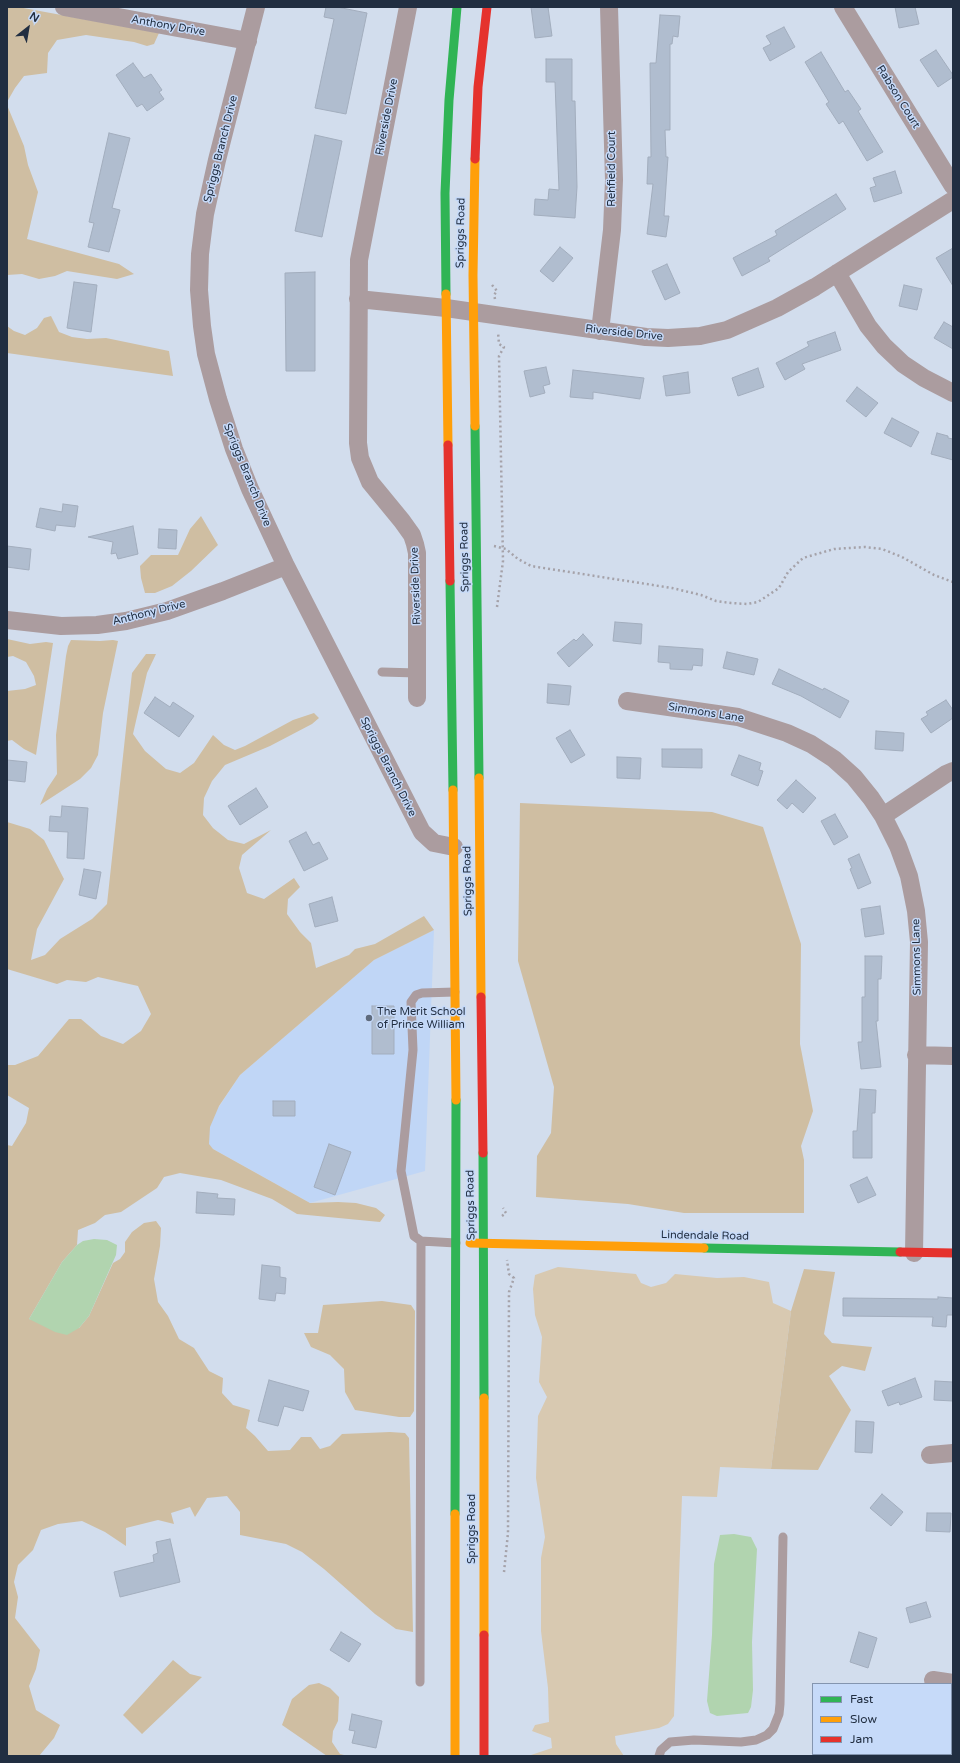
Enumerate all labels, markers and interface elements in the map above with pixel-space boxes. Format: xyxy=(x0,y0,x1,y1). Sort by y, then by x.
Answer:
north arrow xyxy=(8,8,48,48)
text: N xyxy=(27,9,42,25)
street label: Anthony Drive xyxy=(130,13,206,39)
street label: Rabson Court xyxy=(873,63,923,131)
street label: Riverside Drive xyxy=(373,78,401,156)
street label: Spriggs Branch Drive xyxy=(201,94,241,204)
street label: Rehfield Court xyxy=(605,131,619,207)
street label: Spriggs Road xyxy=(454,198,468,268)
street label: Riverside Drive xyxy=(585,322,663,344)
street label: Spriggs Branch Drive xyxy=(220,422,274,528)
street label: Spriggs Road xyxy=(458,522,472,592)
street label: Riverside Drive xyxy=(408,547,424,625)
street label: Anthony Drive xyxy=(111,598,187,628)
street label: Simmons Lane xyxy=(667,700,745,726)
street label: Spriggs Branch Drive xyxy=(357,715,419,819)
street label: Spriggs Road xyxy=(461,846,475,916)
street label: Simmons Lane xyxy=(910,919,924,995)
place label: The Merit School of Prince William xyxy=(377,1005,466,1031)
marker: The Merit School of Prince William xyxy=(364,1013,374,1023)
street label: Spriggs Road xyxy=(464,1170,478,1240)
street label: Lindendale Road xyxy=(661,1229,749,1243)
street label: Spriggs Road xyxy=(465,1494,479,1564)
legend xyxy=(812,1683,952,1755)
text: Fast xyxy=(850,1692,873,1706)
text: Slow xyxy=(850,1712,877,1726)
text: Jam xyxy=(850,1732,873,1746)

